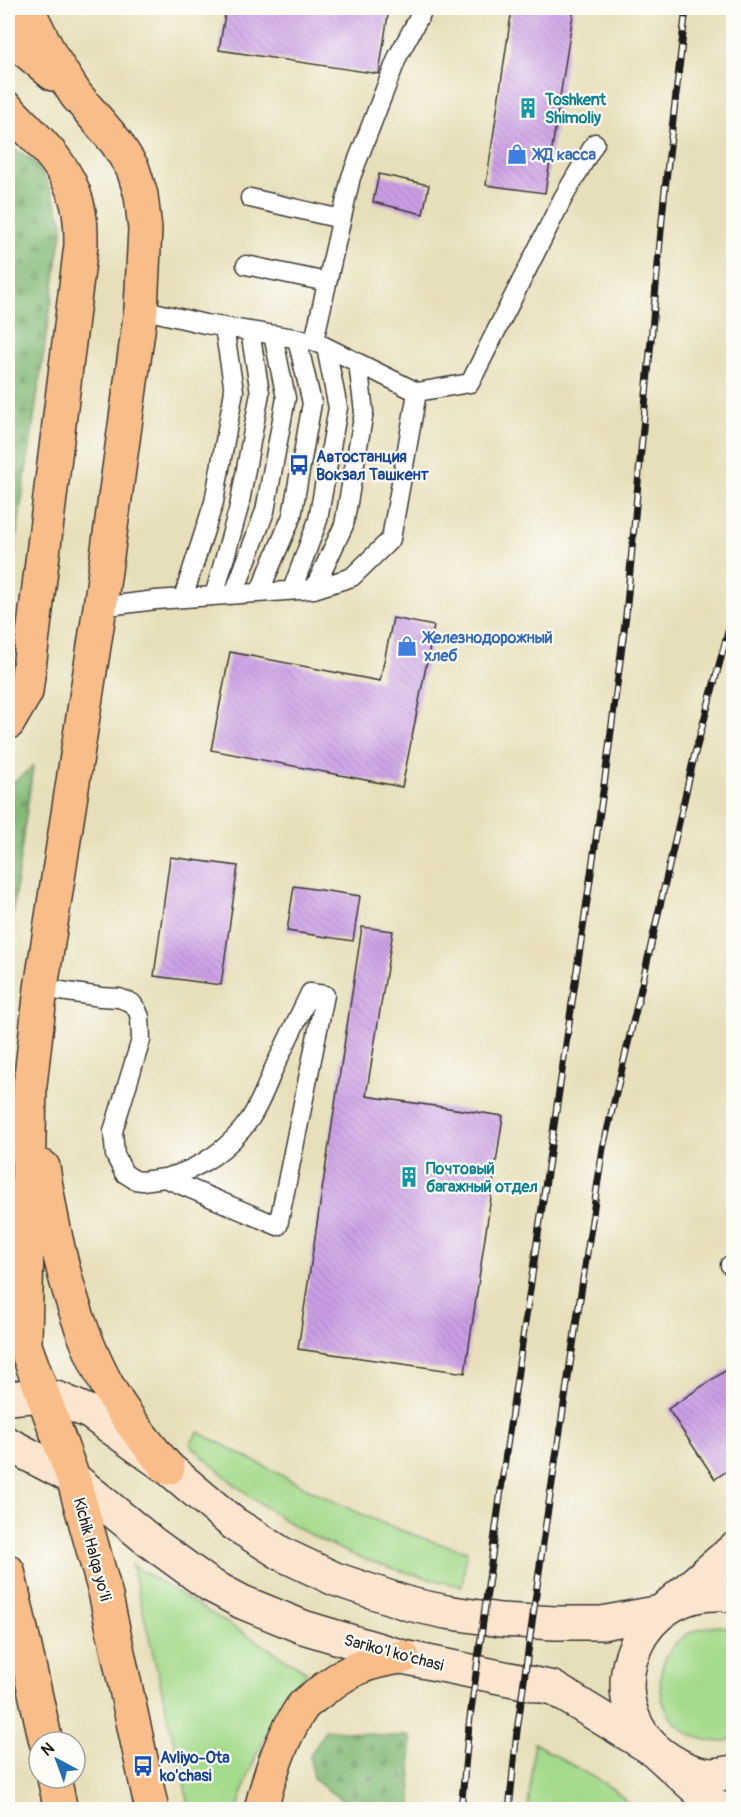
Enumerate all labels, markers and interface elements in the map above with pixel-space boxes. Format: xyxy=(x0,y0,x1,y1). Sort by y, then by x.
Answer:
place label: Toshkent Shimoliy xyxy=(544,90,607,128)
building icon: Toshkent Shimoliy xyxy=(516,96,540,120)
shop icon: ЖД касса xyxy=(505,142,529,166)
place label: ЖД касса xyxy=(531,145,597,165)
place label: Автостанция Вокзал Ташкент xyxy=(316,447,430,485)
bus stop icon: Автостанция Вокзал Ташкент xyxy=(287,453,311,477)
place label: Железнодорожный хлеб xyxy=(421,628,553,666)
shop icon: Железнодорожный хлеб xyxy=(395,634,419,658)
place label: Почтовый багажный отдел xyxy=(426,1159,538,1197)
building icon: Почтовый багажный отдел xyxy=(397,1165,421,1189)
street label: Kichik Halqa yo'li xyxy=(69,1495,115,1603)
street label: Sariko'l ko'chasi xyxy=(342,1630,446,1676)
north arrow xyxy=(27,1730,87,1790)
text: N xyxy=(37,1738,59,1761)
place label: Avliyo-Ota ko'chasi xyxy=(159,1748,230,1786)
bus stop icon: Avliyo-Ota ko'chasi xyxy=(131,1754,155,1778)

